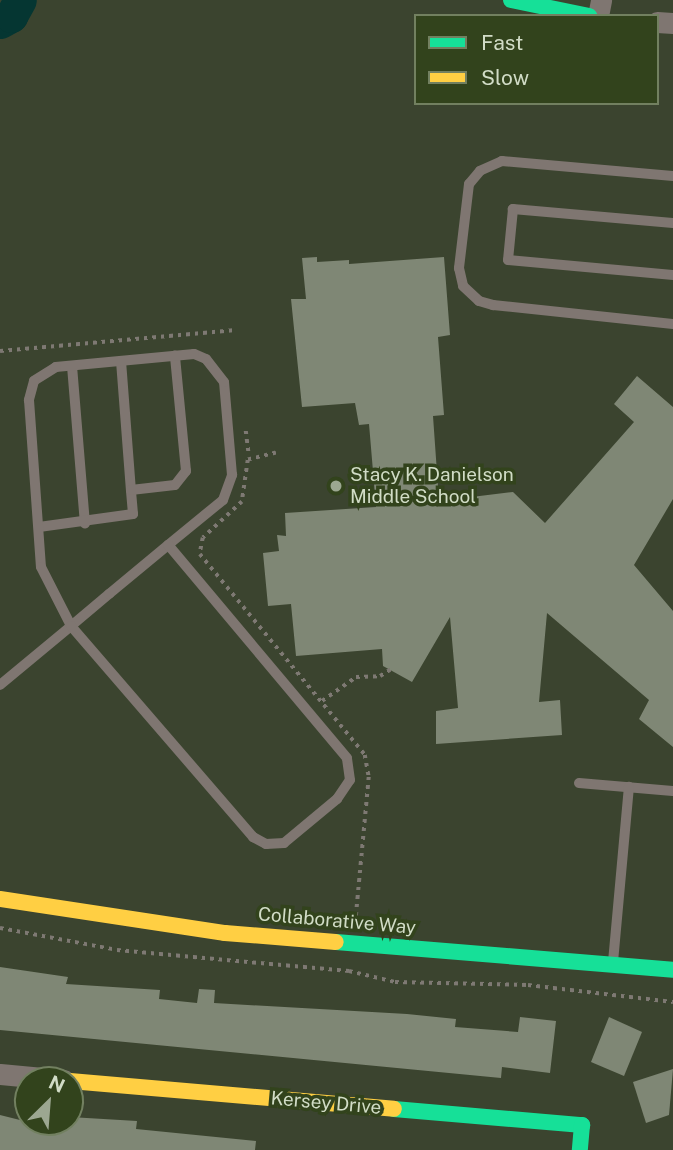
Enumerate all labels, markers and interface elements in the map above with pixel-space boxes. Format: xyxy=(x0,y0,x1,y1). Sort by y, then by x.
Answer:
legend xyxy=(414,14,659,105)
text: Fast xyxy=(481,30,523,55)
text: Slow xyxy=(481,65,529,90)
place label: Stacy K. Danielson Middle School xyxy=(350,464,514,508)
marker: Stacy K. Danielson Middle School xyxy=(328,478,344,494)
street label: Collaborative Way xyxy=(257,903,417,939)
north arrow xyxy=(14,1066,84,1136)
text: N xyxy=(46,1071,68,1097)
street label: Kersey Drive xyxy=(270,1087,382,1119)

